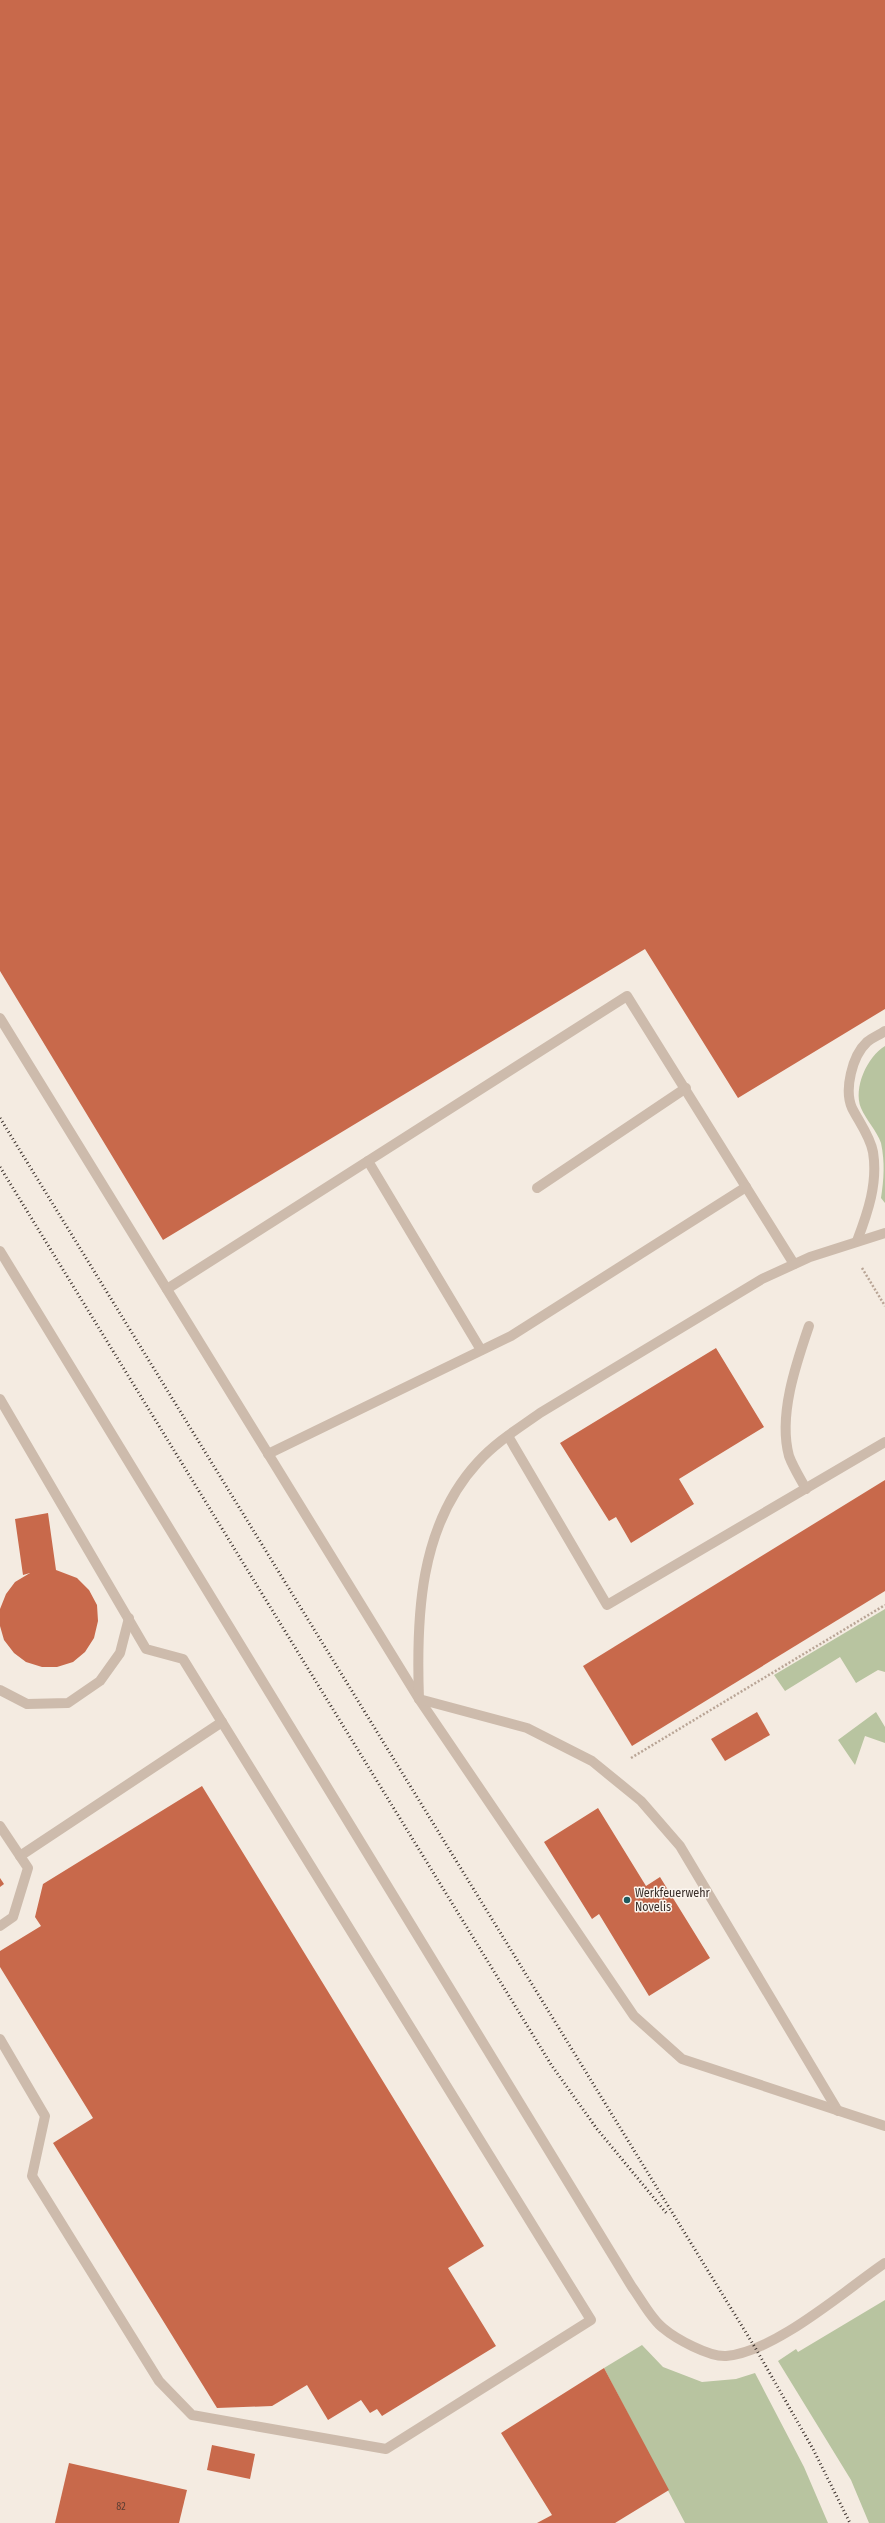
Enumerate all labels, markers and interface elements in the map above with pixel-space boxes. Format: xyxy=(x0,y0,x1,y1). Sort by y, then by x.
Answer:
place label: Werkfeuerwehr Novelis xyxy=(635,1886,711,1914)
marker: Werkfeuerwehr Novelis xyxy=(622,1895,632,1905)
house number: 82 xyxy=(116,2501,126,2513)

